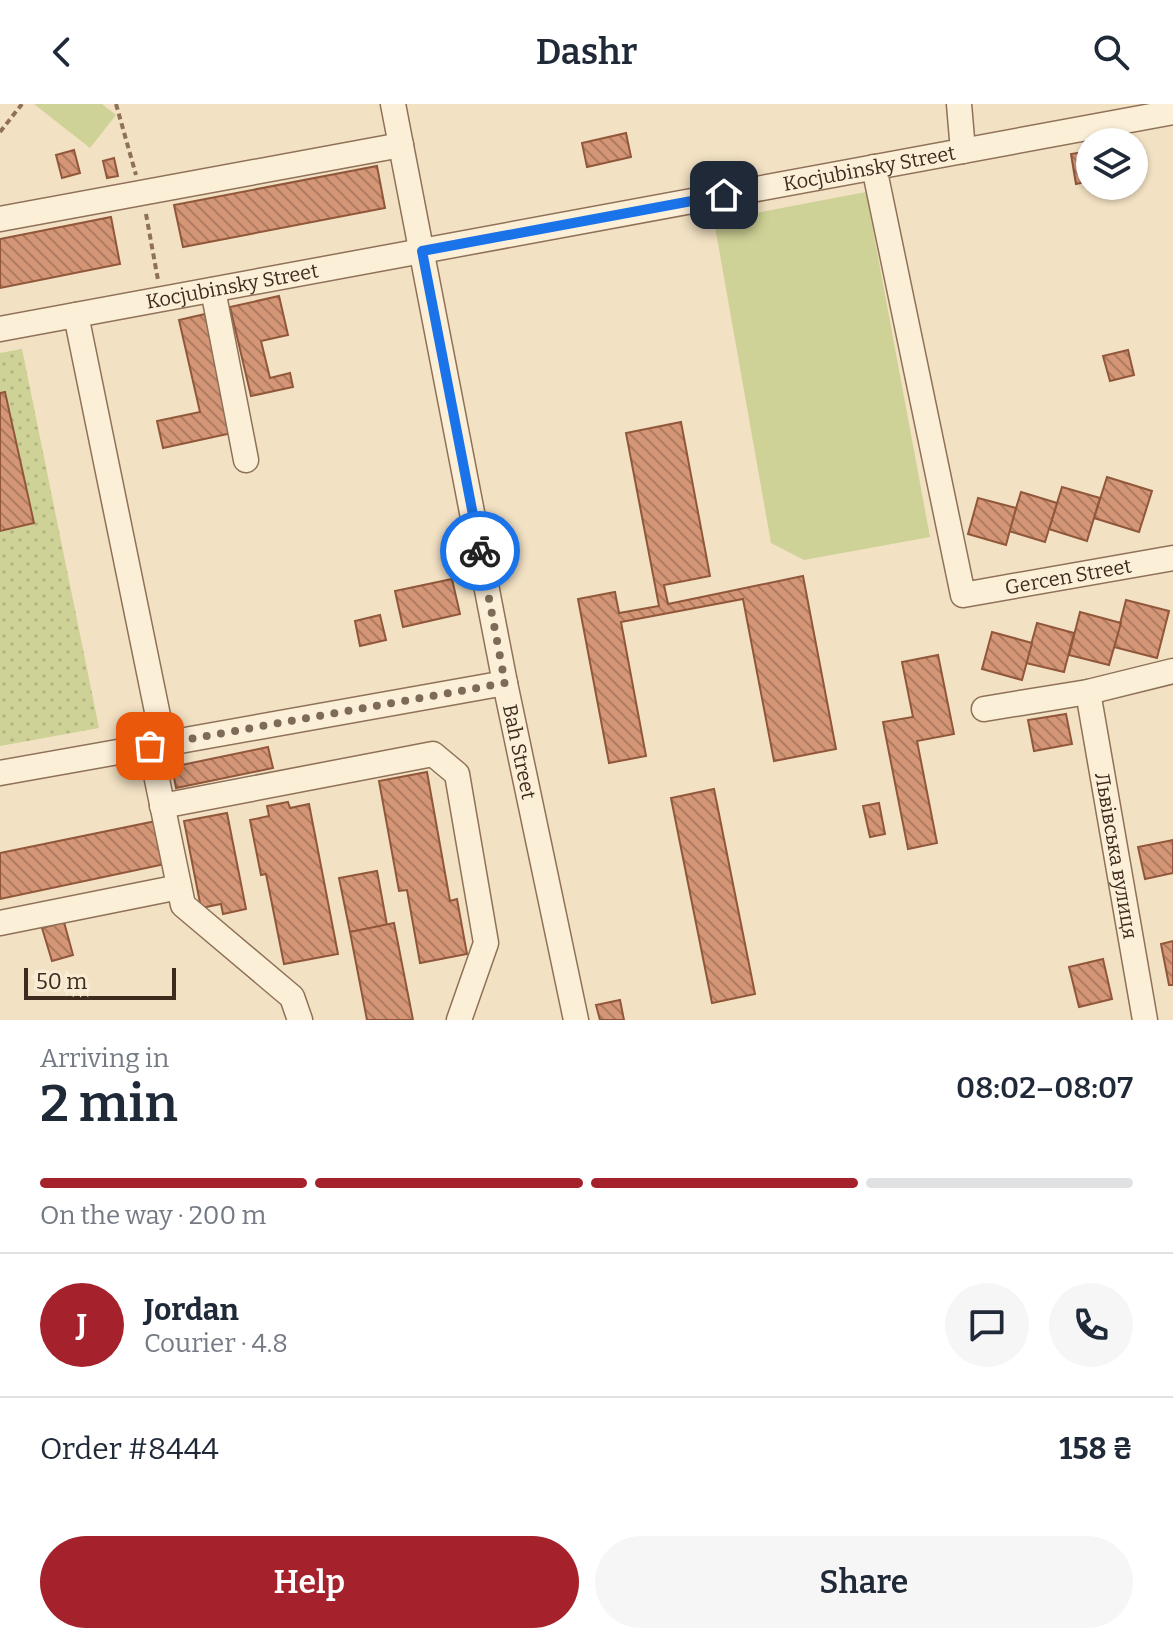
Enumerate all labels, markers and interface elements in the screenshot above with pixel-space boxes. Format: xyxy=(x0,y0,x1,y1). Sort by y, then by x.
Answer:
icon: back xyxy=(40,30,84,74)
text: Dashr xyxy=(536,30,637,74)
icon: search xyxy=(1089,30,1133,74)
map controls xyxy=(1076,128,1148,200)
button: layers xyxy=(1076,128,1148,200)
street label: Kocjubinsky Street xyxy=(781,140,957,196)
pin xyxy=(690,161,758,229)
icon: home xyxy=(702,173,746,217)
street label: Kocjubinsky Street xyxy=(144,258,320,314)
courier xyxy=(440,511,520,591)
icon: bike xyxy=(458,529,502,573)
street label: Gercen Street xyxy=(1003,554,1133,599)
street label: Bah Street xyxy=(498,702,541,801)
pin xyxy=(116,712,184,780)
icon: bag xyxy=(128,724,172,768)
street label: Львівська вулиця xyxy=(1090,770,1143,941)
scale bar xyxy=(24,964,176,1000)
text: 50 m xyxy=(36,968,87,995)
text: Arriving in xyxy=(40,1043,169,1074)
text: 08:02–08:07 xyxy=(956,1070,1133,1106)
text: 2 min xyxy=(40,1072,178,1135)
text: On the way · 200 m xyxy=(40,1200,266,1231)
button: chat xyxy=(945,1283,1029,1367)
button: phone xyxy=(1049,1283,1133,1367)
text: Jordan xyxy=(144,1292,239,1328)
text: J xyxy=(77,1307,87,1343)
text: Courier · 4.8 xyxy=(144,1328,288,1359)
text: Order #8444 xyxy=(40,1431,219,1467)
text: 158 ₴ xyxy=(1059,1431,1133,1467)
button: Help xyxy=(40,1536,579,1628)
button: Share xyxy=(595,1536,1133,1628)

